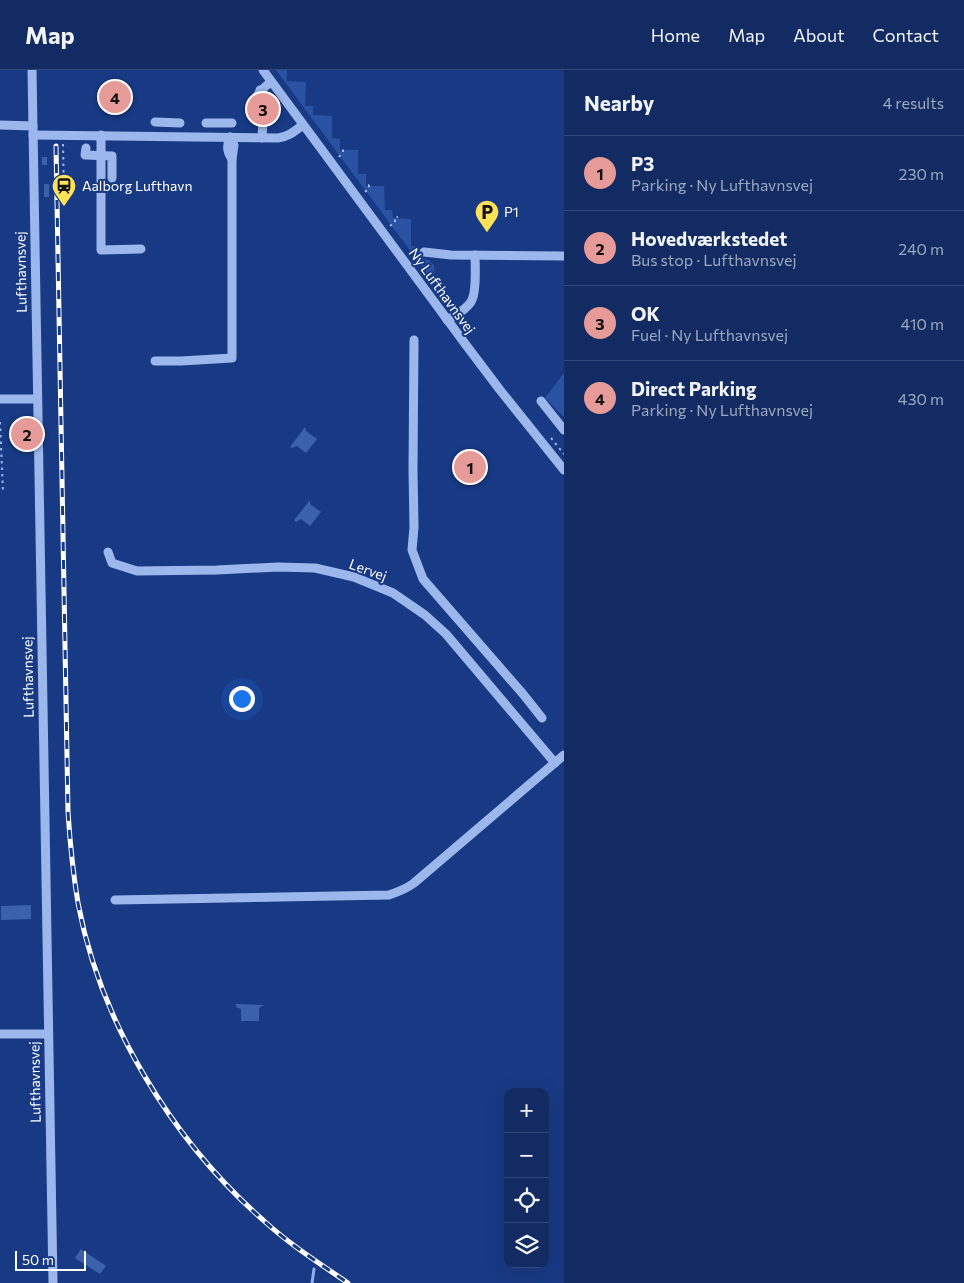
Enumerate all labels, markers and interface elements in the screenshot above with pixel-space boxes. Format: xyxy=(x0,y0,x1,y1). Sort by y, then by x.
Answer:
text: Map xyxy=(25,20,75,49)
text: Home xyxy=(651,24,700,46)
text: Map xyxy=(728,24,765,46)
text: About xyxy=(793,24,845,46)
text: Contact xyxy=(873,24,939,46)
pin: 4 xyxy=(99,78,131,116)
pin: 3 xyxy=(247,90,279,128)
text: Nearby xyxy=(584,90,654,115)
text: 4 results xyxy=(883,93,944,112)
text: P3 xyxy=(631,152,654,175)
text: 1 xyxy=(596,164,604,183)
text: 230 m xyxy=(899,164,944,183)
station icon: Aalborg Lufthavn xyxy=(51,173,77,207)
text: Parking · Ny Lufthavnsvej xyxy=(631,175,813,194)
place label: Aalborg Lufthavn xyxy=(82,177,192,194)
parking icon: P1 xyxy=(474,199,500,233)
place label: P1 xyxy=(504,203,519,220)
text: Hovedværkstedet xyxy=(631,227,787,250)
street label: Lufthavnsvej xyxy=(11,231,30,313)
text: 2 xyxy=(595,239,605,258)
text: 240 m xyxy=(898,239,944,258)
street label: Ny Lufthavnsvej xyxy=(406,244,479,337)
text: Bus stop · Lufthavnsvej xyxy=(631,250,796,269)
text: OK xyxy=(631,302,660,325)
text: 3 xyxy=(595,314,605,333)
text: 410 m xyxy=(901,314,944,333)
text: Fuel · Ny Lufthavnsvej xyxy=(631,325,788,344)
text: Direct Parking xyxy=(631,377,756,400)
text: 4 xyxy=(595,389,605,408)
text: 430 m xyxy=(898,389,944,408)
text: Parking · Ny Lufthavnsvej xyxy=(631,400,813,419)
pin: 2 xyxy=(11,415,43,453)
pin: 1 xyxy=(454,448,486,486)
street label: Lervej xyxy=(347,555,389,584)
street label: Lufthavnsvej xyxy=(18,636,37,718)
your location xyxy=(229,686,255,712)
street label: Lufthavnsvej xyxy=(25,1041,44,1123)
map controls xyxy=(504,1088,549,1268)
button: + xyxy=(504,1088,549,1133)
button: − xyxy=(504,1133,549,1178)
button: locate xyxy=(504,1178,549,1223)
button: layers xyxy=(504,1223,549,1268)
scale bar xyxy=(15,1248,86,1271)
text: 50 m xyxy=(22,1251,54,1268)

